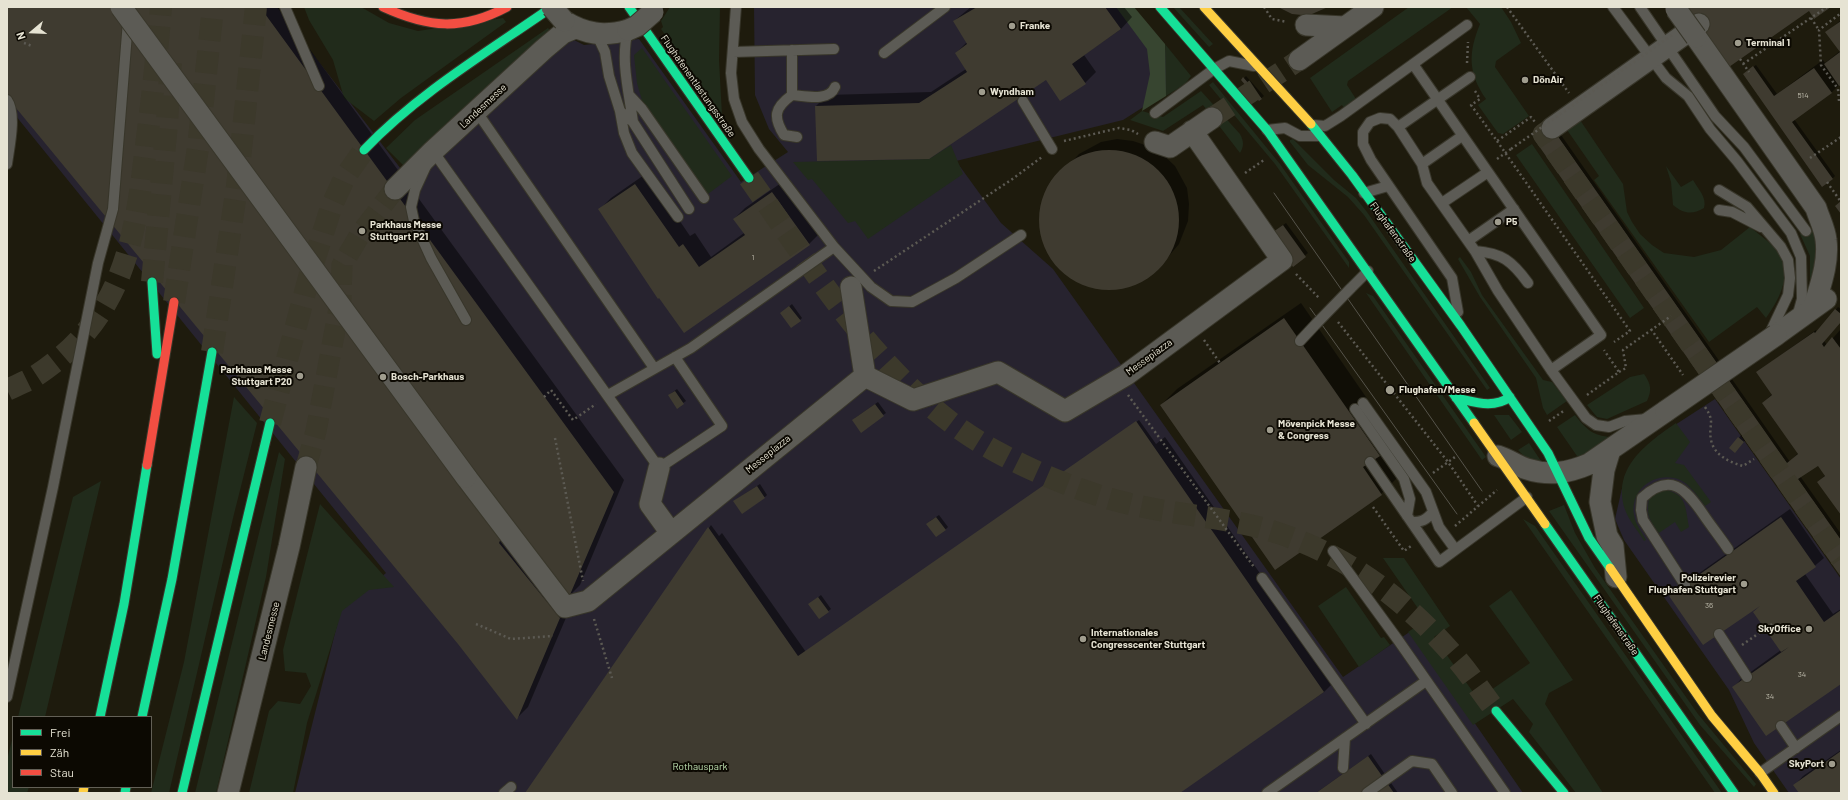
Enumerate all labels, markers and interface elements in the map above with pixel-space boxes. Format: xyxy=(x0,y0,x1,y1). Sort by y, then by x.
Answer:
north arrow xyxy=(12,12,52,52)
place label: Franke xyxy=(1020,20,1050,32)
marker: Franke xyxy=(1007,21,1017,31)
text: N xyxy=(13,30,28,42)
street label: Flughafenentlastungsstraße xyxy=(658,33,738,139)
place label: Terminal 1 xyxy=(1746,37,1790,49)
marker: Terminal 1 xyxy=(1733,38,1743,48)
place label: DönAir xyxy=(1533,74,1563,86)
marker: DönAir xyxy=(1520,75,1530,85)
street label: Landesmesse xyxy=(457,81,509,131)
place label: Wyndham xyxy=(990,86,1034,98)
marker: Wyndham xyxy=(977,87,987,97)
house number: 514 xyxy=(1797,90,1809,100)
street label: Flughafenstraße xyxy=(1367,200,1419,264)
place label: P5 xyxy=(1506,216,1517,228)
marker: P5 xyxy=(1493,217,1503,227)
place label: Parkhaus Messe Stuttgart P21 xyxy=(370,219,442,242)
marker: Parkhaus Messe Stuttgart P21 xyxy=(357,226,367,236)
house number: 1 xyxy=(752,252,754,262)
street label: Messepiazza xyxy=(1123,336,1175,378)
place label: Parkhaus Messe Stuttgart P20 xyxy=(220,364,292,388)
marker: Parkhaus Messe Stuttgart P20 xyxy=(295,371,305,381)
place label: Bosch-Parkhaus xyxy=(391,371,464,383)
marker: Bosch-Parkhaus xyxy=(378,372,388,382)
marker: Flughafen/Messe xyxy=(1384,384,1396,396)
place label: Flughafen/Messe xyxy=(1399,384,1476,396)
place label: Mövenpick Messe & Congress xyxy=(1278,418,1355,442)
marker: Mövenpick Messe & Congress xyxy=(1265,425,1275,435)
street label: Messepiazza xyxy=(743,432,793,476)
place label: Polizeirevier Flughafen Stuttgart xyxy=(1649,572,1736,596)
marker: Polizeirevier Flughafen Stuttgart xyxy=(1739,579,1749,589)
street label: Flughafenstraße xyxy=(1591,592,1641,658)
house number: 36 xyxy=(1705,600,1713,610)
street label: Landesmesse xyxy=(256,601,282,661)
place label: SkyOffice xyxy=(1758,623,1801,635)
marker: SkyOffice xyxy=(1804,624,1814,634)
place label: Internationales Congresscenter Stuttgart xyxy=(1091,627,1205,650)
marker: Internationales Congresscenter Stuttgart xyxy=(1078,634,1088,644)
house number: 34 xyxy=(1798,669,1806,679)
house number: 34 xyxy=(1766,691,1774,701)
legend xyxy=(12,716,152,788)
text: Frei xyxy=(50,725,70,739)
text: Zäh xyxy=(50,745,69,759)
place label: SkyPort xyxy=(1789,758,1824,770)
marker: SkyPort xyxy=(1827,759,1837,769)
park label: Rothauspark xyxy=(672,761,728,773)
text: Stau xyxy=(50,765,74,779)

